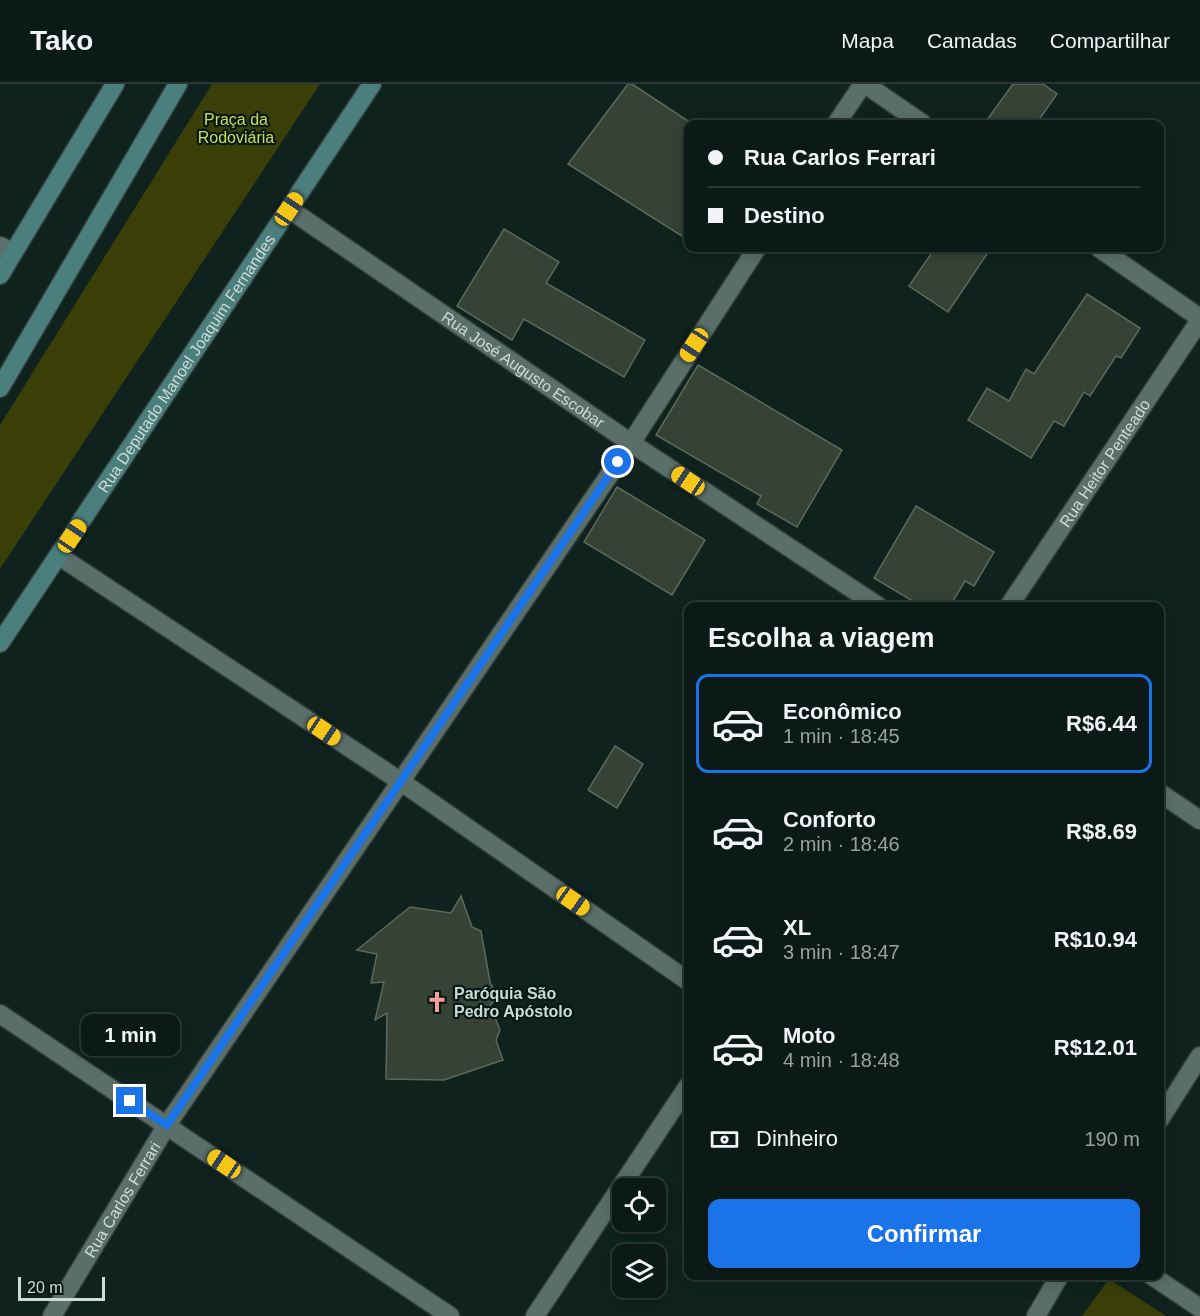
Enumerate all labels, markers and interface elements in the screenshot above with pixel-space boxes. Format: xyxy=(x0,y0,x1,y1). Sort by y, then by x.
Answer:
text: Tako xyxy=(30,25,93,56)
text: Mapa xyxy=(841,29,894,52)
text: Camadas xyxy=(927,29,1017,52)
text: Compartilhar xyxy=(1050,29,1170,52)
park label: Praça da Rodoviária xyxy=(198,111,274,146)
text: Rua Carlos Ferrari xyxy=(744,145,936,170)
car xyxy=(271,189,307,229)
text: Destino xyxy=(744,203,825,228)
street label: Rua Deputado Manoel Joaquim Fernandes xyxy=(95,231,278,496)
street label: Rua José Augusto Escobar xyxy=(439,308,608,432)
car xyxy=(677,325,711,365)
street label: Rua Heitor Penteado xyxy=(1056,396,1154,530)
route start xyxy=(604,448,631,475)
car xyxy=(668,463,708,499)
car xyxy=(54,516,90,556)
text: Escolha a viagem xyxy=(708,623,935,653)
icon: car xyxy=(711,697,765,751)
text: Econômico xyxy=(783,699,902,724)
text: R$6.44 xyxy=(1066,711,1137,736)
car xyxy=(304,713,344,749)
text: 1 min · 18:45 xyxy=(783,725,900,747)
icon: car xyxy=(711,805,765,859)
text: Conforto xyxy=(783,807,876,832)
text: R$8.69 xyxy=(1066,819,1137,844)
text: 2 min · 18:46 xyxy=(783,833,900,855)
car xyxy=(553,883,593,919)
icon: car xyxy=(711,913,765,967)
text: XL xyxy=(783,915,811,940)
text: R$10.94 xyxy=(1054,927,1137,952)
text: 3 min · 18:47 xyxy=(783,941,900,963)
place label: Paróquia São Pedro Apóstolo xyxy=(454,985,573,1020)
church icon: Paróquia São Pedro Apóstolo xyxy=(425,990,449,1014)
callout: 1 min xyxy=(80,1014,180,1056)
icon: car xyxy=(711,1021,765,1075)
text: Moto xyxy=(783,1023,836,1048)
text: 1 min xyxy=(104,1024,157,1046)
text: R$12.01 xyxy=(1054,1035,1137,1060)
text: 4 min · 18:48 xyxy=(783,1049,900,1071)
route end xyxy=(116,1087,143,1114)
icon: cash xyxy=(708,1123,741,1156)
text: Dinheiro xyxy=(756,1126,838,1151)
text: 190 m xyxy=(1084,1128,1140,1150)
street label: Rua Carlos Ferrari xyxy=(81,1139,164,1261)
car xyxy=(204,1146,244,1182)
map controls xyxy=(612,1178,666,1298)
button: locate xyxy=(612,1178,666,1232)
button: Confirmar xyxy=(708,1199,1140,1268)
button: layers xyxy=(612,1244,666,1298)
scale bar xyxy=(18,1274,105,1302)
text: 20 m xyxy=(27,1279,63,1296)

